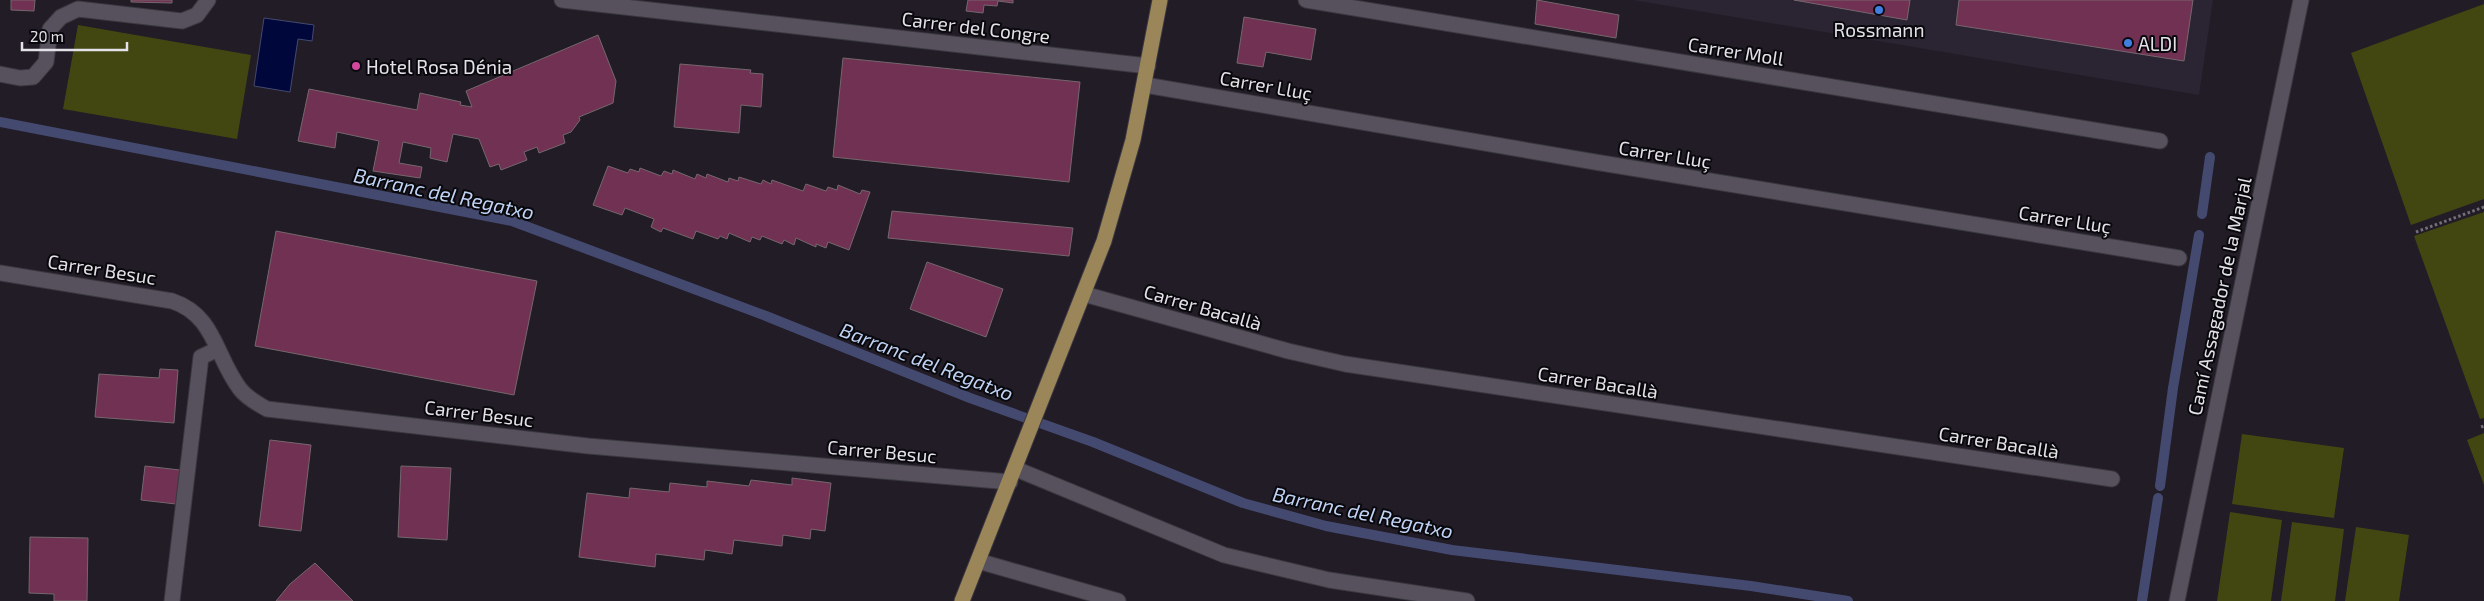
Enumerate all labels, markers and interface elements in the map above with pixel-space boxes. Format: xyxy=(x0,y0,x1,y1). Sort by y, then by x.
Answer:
marker: Rossmann xyxy=(1873,4,1885,16)
street label: Carrer del Congre xyxy=(901,6,1051,48)
place label: Rossmann xyxy=(1834,18,1924,41)
scale bar xyxy=(22,20,128,52)
text: 20 m xyxy=(30,27,64,45)
street label: Carrer Moll xyxy=(1686,32,1786,70)
place label: ALDI xyxy=(2138,32,2177,55)
marker: ALDI xyxy=(2122,37,2134,49)
place label: Hotel Rosa Dénia xyxy=(366,55,512,78)
marker: Hotel Rosa Dénia xyxy=(350,60,362,72)
street label: Carrer Lluç xyxy=(1218,66,1314,105)
street label: Carrer Lluç xyxy=(1617,135,1713,174)
water label: Barranc del Regatxo xyxy=(352,162,536,224)
street label: Camí Assagador de la Marjal xyxy=(2182,174,2256,417)
street label: Carrer Lluç xyxy=(2017,200,2113,239)
street label: Carrer Besuc xyxy=(46,249,158,289)
street label: Carrer Bacallà xyxy=(1141,279,1265,335)
water label: Barranc del Regatxo xyxy=(837,317,1017,405)
street label: Carrer Bacallà xyxy=(1536,361,1660,403)
street label: Carrer Besuc xyxy=(423,395,535,431)
street label: Carrer Bacallà xyxy=(1937,421,2061,463)
street label: Carrer Besuc xyxy=(826,435,938,467)
water label: Barranc del Regatxo xyxy=(1271,481,1455,543)

